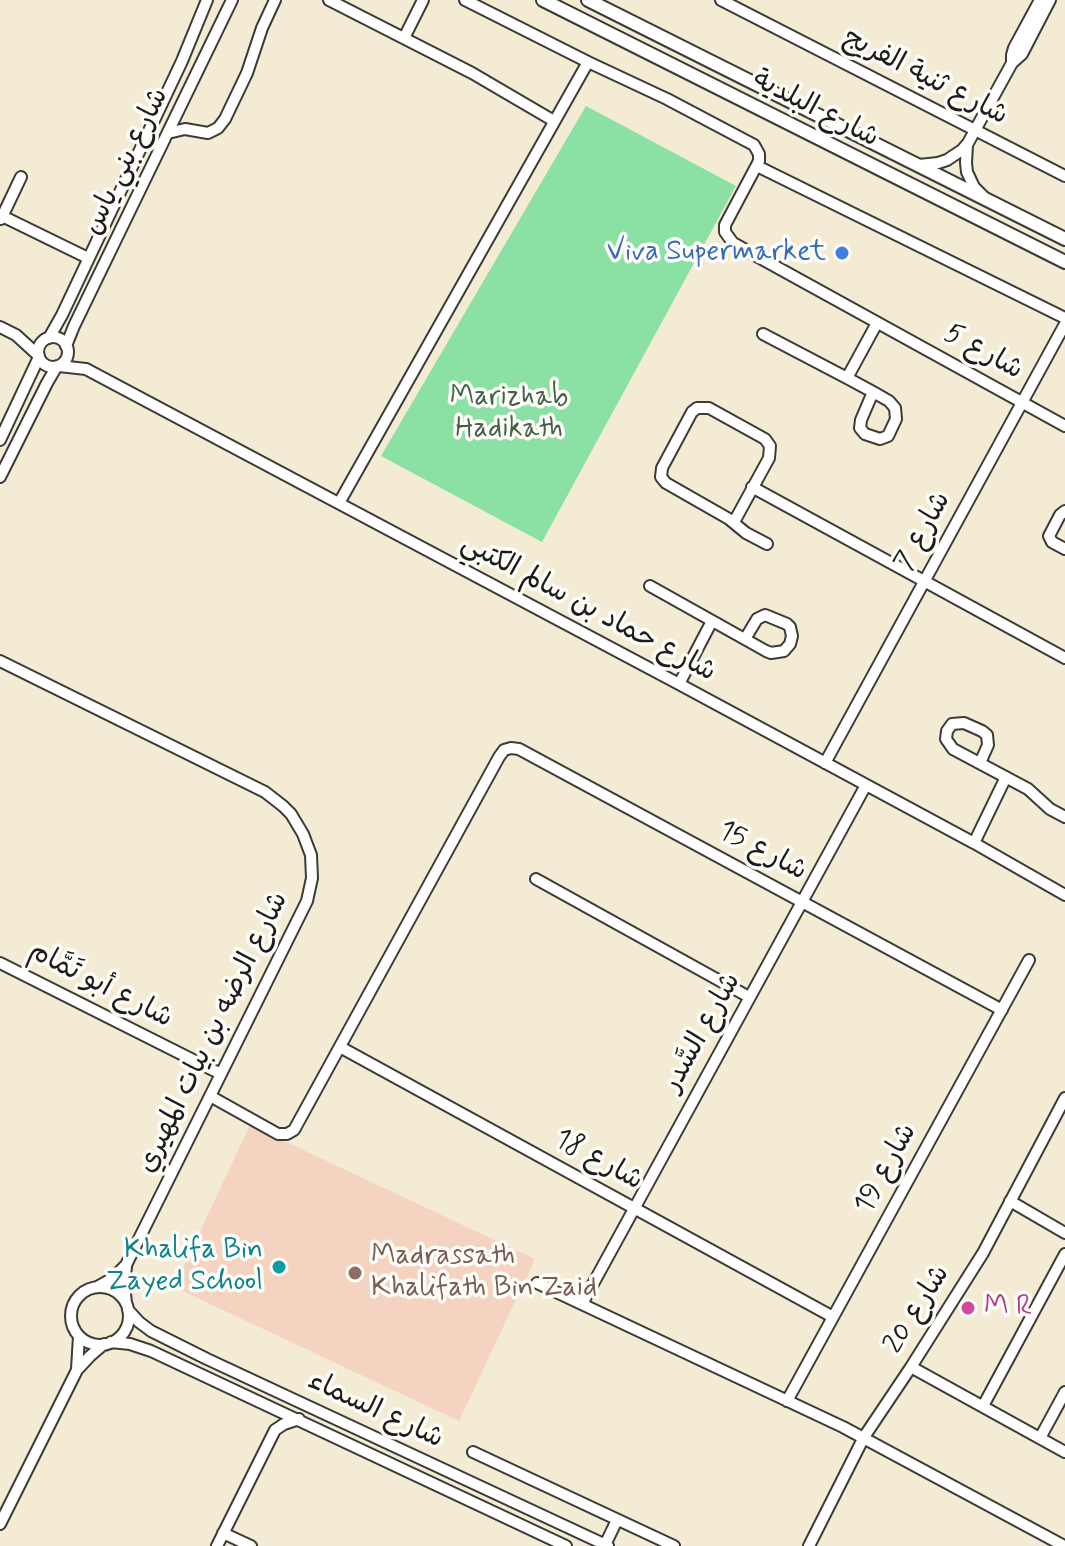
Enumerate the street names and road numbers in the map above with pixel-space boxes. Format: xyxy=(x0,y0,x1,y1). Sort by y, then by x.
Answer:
street label: شارع ثنية الفريج xyxy=(837,22,1013,134)
street label: شارع البلدية xyxy=(746,64,884,156)
street label: شارع بني ياس xyxy=(77,83,177,241)
street label: شارع 5 xyxy=(938,318,1028,388)
street label: شارع 7 xyxy=(889,487,959,577)
street label: شارع حماد بن سالم الكتبي xyxy=(455,528,721,690)
street label: شارع 15 xyxy=(712,815,812,889)
street label: شارع الرضه بن بيات المهيري xyxy=(131,887,297,1179)
street label: شارع أبو تَمَّام xyxy=(22,935,178,1037)
street label: شارع السَّدر xyxy=(657,968,749,1098)
street label: شارع 19 xyxy=(849,1118,925,1220)
street label: شارع 18 xyxy=(548,1123,648,1199)
street label: شارع 20 xyxy=(878,1260,958,1360)
street label: شارع السماء xyxy=(302,1365,448,1457)

